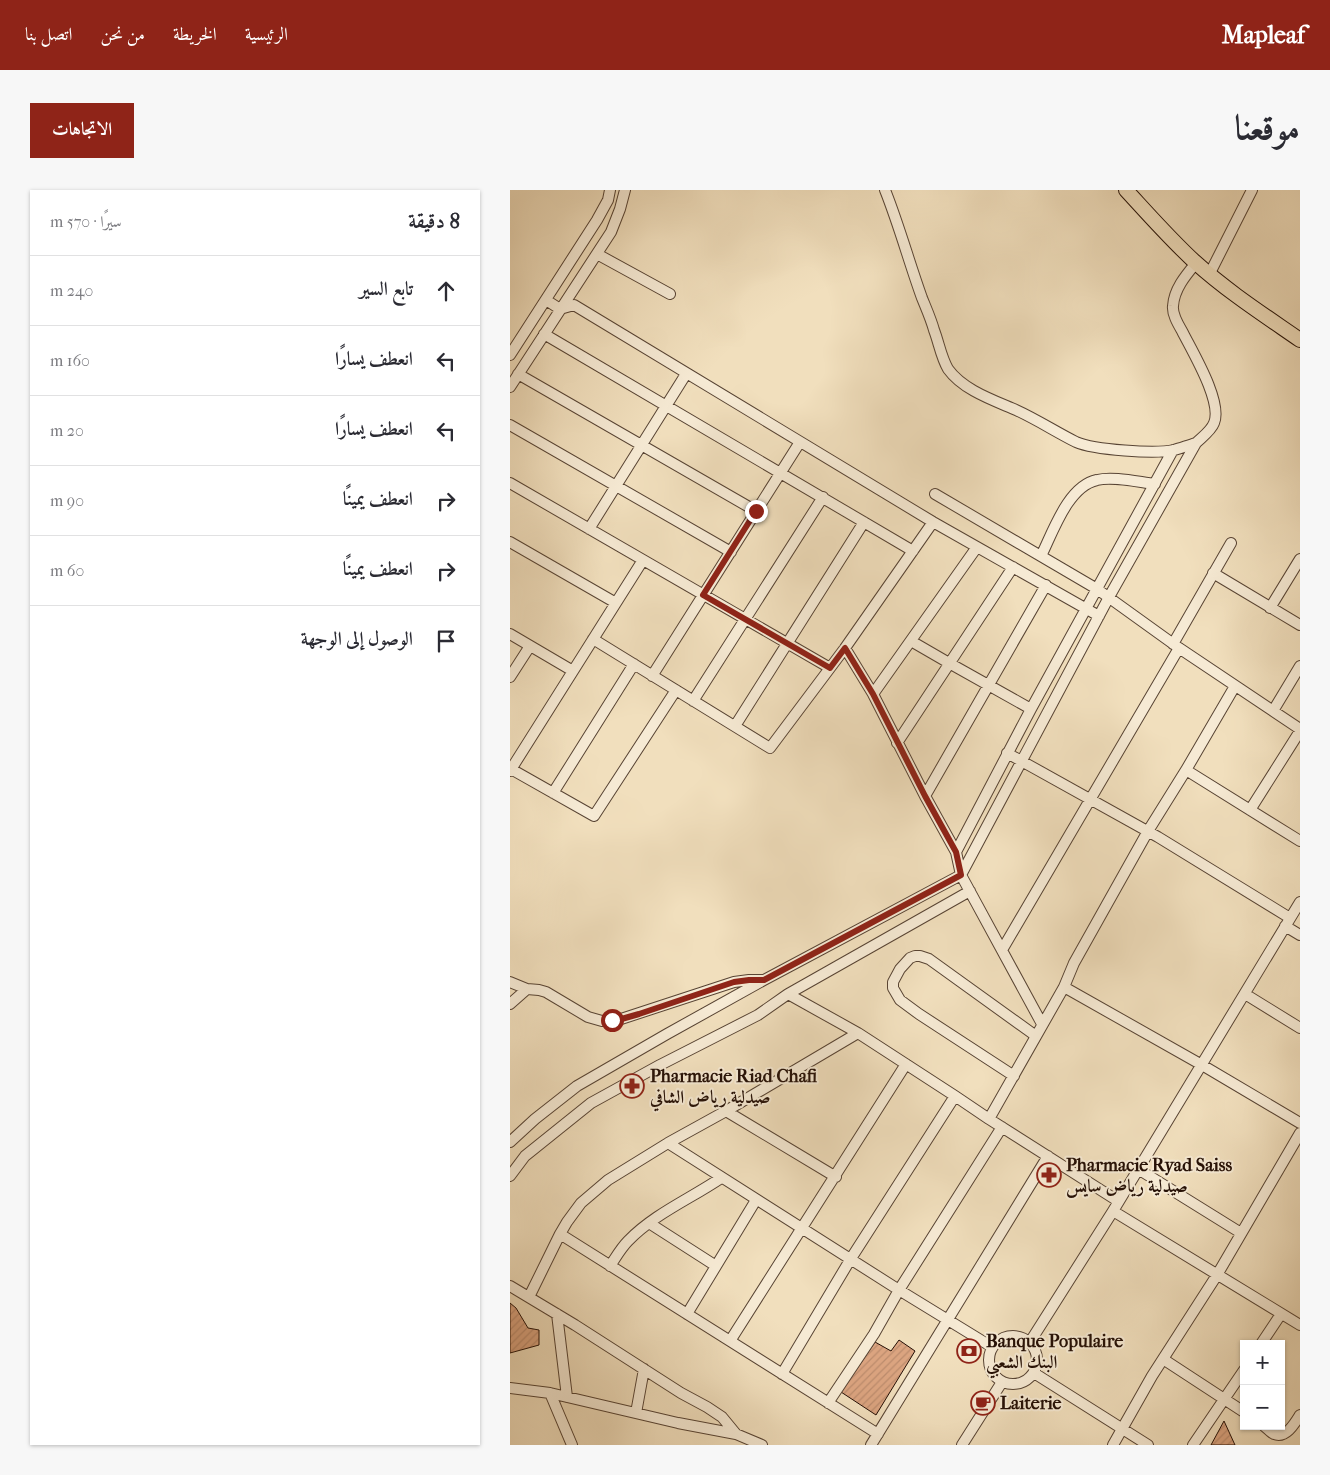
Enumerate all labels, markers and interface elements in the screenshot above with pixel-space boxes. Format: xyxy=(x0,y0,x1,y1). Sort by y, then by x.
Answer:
text: Mapleaf xyxy=(1222,21,1305,49)
text: اتصل بنا xyxy=(25,24,72,45)
text: من نحن xyxy=(100,24,145,45)
text: الخريطة xyxy=(173,24,217,45)
text: الرئيسية xyxy=(245,24,288,45)
button: الاتجاهات xyxy=(30,103,134,158)
text: موقعنا xyxy=(1235,107,1300,148)
text: 8 دقيقة xyxy=(408,209,460,233)
text: سيرًا · 570 m xyxy=(50,212,122,231)
icon: ahead xyxy=(432,277,460,305)
text: تابع السير xyxy=(359,278,413,300)
text: 240 m xyxy=(50,281,93,300)
icon: left xyxy=(432,347,460,375)
text: انعطف يسارًا xyxy=(335,348,413,370)
text: 160 m xyxy=(50,351,90,370)
icon: left xyxy=(432,417,460,445)
text: انعطف يسارًا xyxy=(335,418,413,440)
text: 20 m xyxy=(50,421,84,440)
icon: right xyxy=(432,487,460,515)
text: انعطف يمينًا xyxy=(343,488,413,510)
text: 90 m xyxy=(50,491,84,510)
route end xyxy=(745,500,768,523)
icon: right xyxy=(432,557,460,585)
text: انعطف يمينًا xyxy=(343,558,413,580)
text: 60 m xyxy=(50,561,84,580)
icon: arrive xyxy=(432,627,460,655)
text: الوصول إلى الوجهة xyxy=(301,628,413,650)
route start xyxy=(601,1009,624,1032)
place label: Pharmacie Riad Chafi صيدلية رياض الشافي xyxy=(649,1066,818,1112)
pharmacy icon: Pharmacie Riad Chafi صيدلية رياض الشافي xyxy=(619,1073,645,1099)
place label: Pharmacie Ryad Saiss صيدلية رياض سايس xyxy=(1066,1155,1232,1198)
pharmacy icon: Pharmacie Ryad Saiss صيدلية رياض سايس xyxy=(1036,1162,1062,1188)
place label: Banque Populaire البنك الشعبي xyxy=(986,1331,1123,1379)
bank icon: Banque Populaire البنك الشعبي xyxy=(956,1338,982,1364)
map controls xyxy=(1240,1340,1285,1430)
button: + xyxy=(1240,1340,1285,1385)
button: − xyxy=(1240,1385,1285,1430)
cafe icon: Laiterie xyxy=(970,1390,996,1416)
place label: Laiterie xyxy=(1000,1393,1062,1414)

